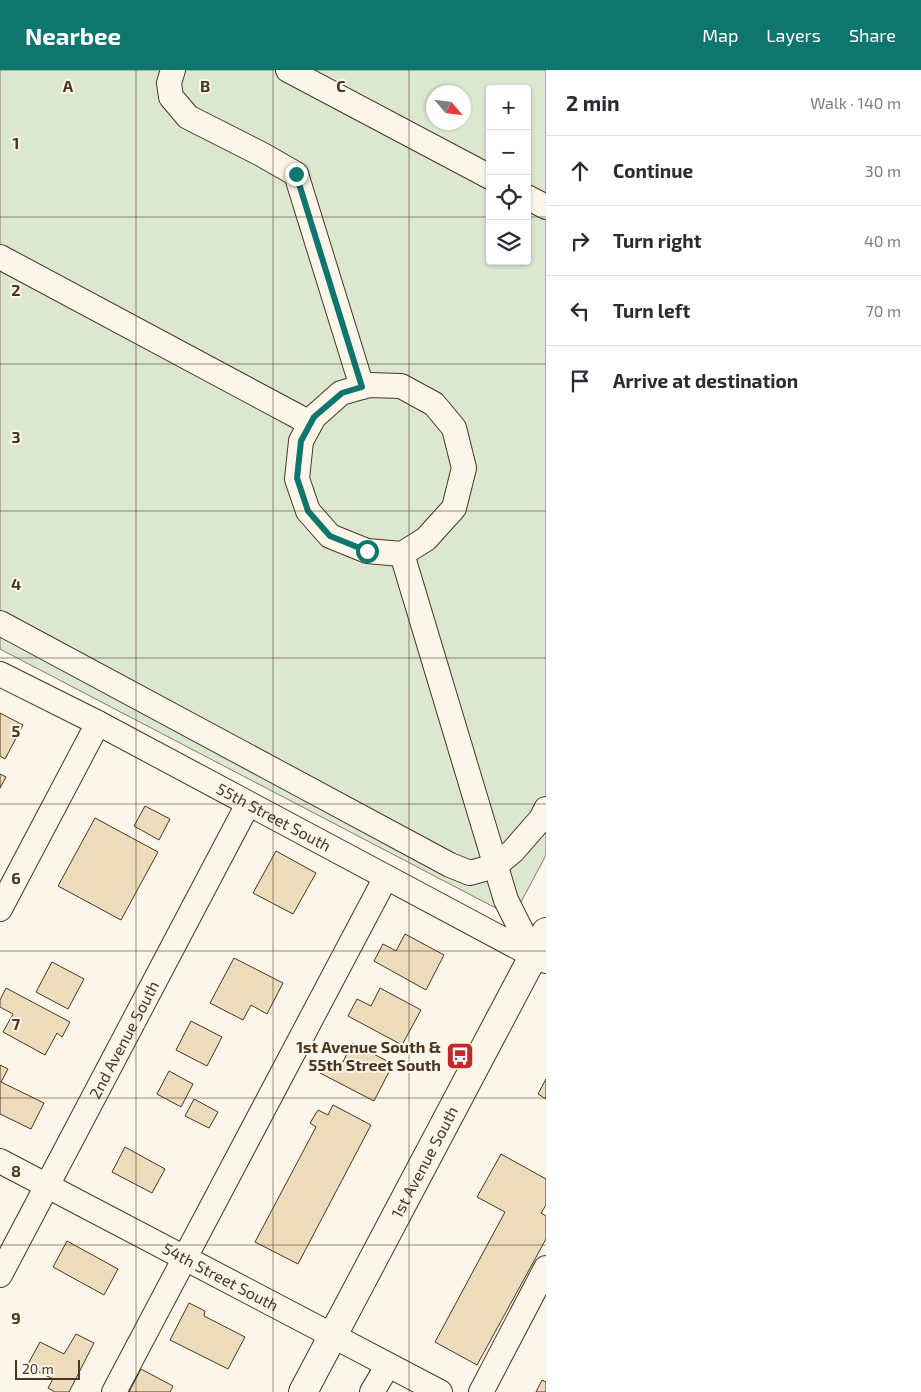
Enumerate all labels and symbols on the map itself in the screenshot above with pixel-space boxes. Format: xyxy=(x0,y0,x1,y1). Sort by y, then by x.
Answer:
text: A xyxy=(63,76,74,95)
text: B xyxy=(200,76,210,95)
text: C xyxy=(336,76,346,95)
north arrow xyxy=(426,85,471,130)
text: 1 xyxy=(13,133,19,152)
route end xyxy=(285,163,308,186)
text: 2 xyxy=(11,280,21,299)
text: 3 xyxy=(11,427,21,446)
route start xyxy=(356,540,379,563)
text: 4 xyxy=(11,574,21,593)
text: 5 xyxy=(12,721,21,740)
street label: 55th Street South xyxy=(214,778,335,855)
text: 6 xyxy=(11,868,21,887)
street label: 2nd Avenue South xyxy=(85,977,162,1102)
text: 7 xyxy=(12,1014,21,1033)
place label: 1st Avenue South & 55th Street South xyxy=(296,1037,441,1074)
bus stop icon: 1st Avenue South & 55th Street South xyxy=(445,1041,475,1071)
street label: 1st Avenue South xyxy=(387,1103,461,1221)
text: 8 xyxy=(11,1161,21,1180)
street label: 54th Street South xyxy=(160,1238,282,1314)
text: 9 xyxy=(11,1308,21,1327)
scale bar xyxy=(15,1357,80,1380)

